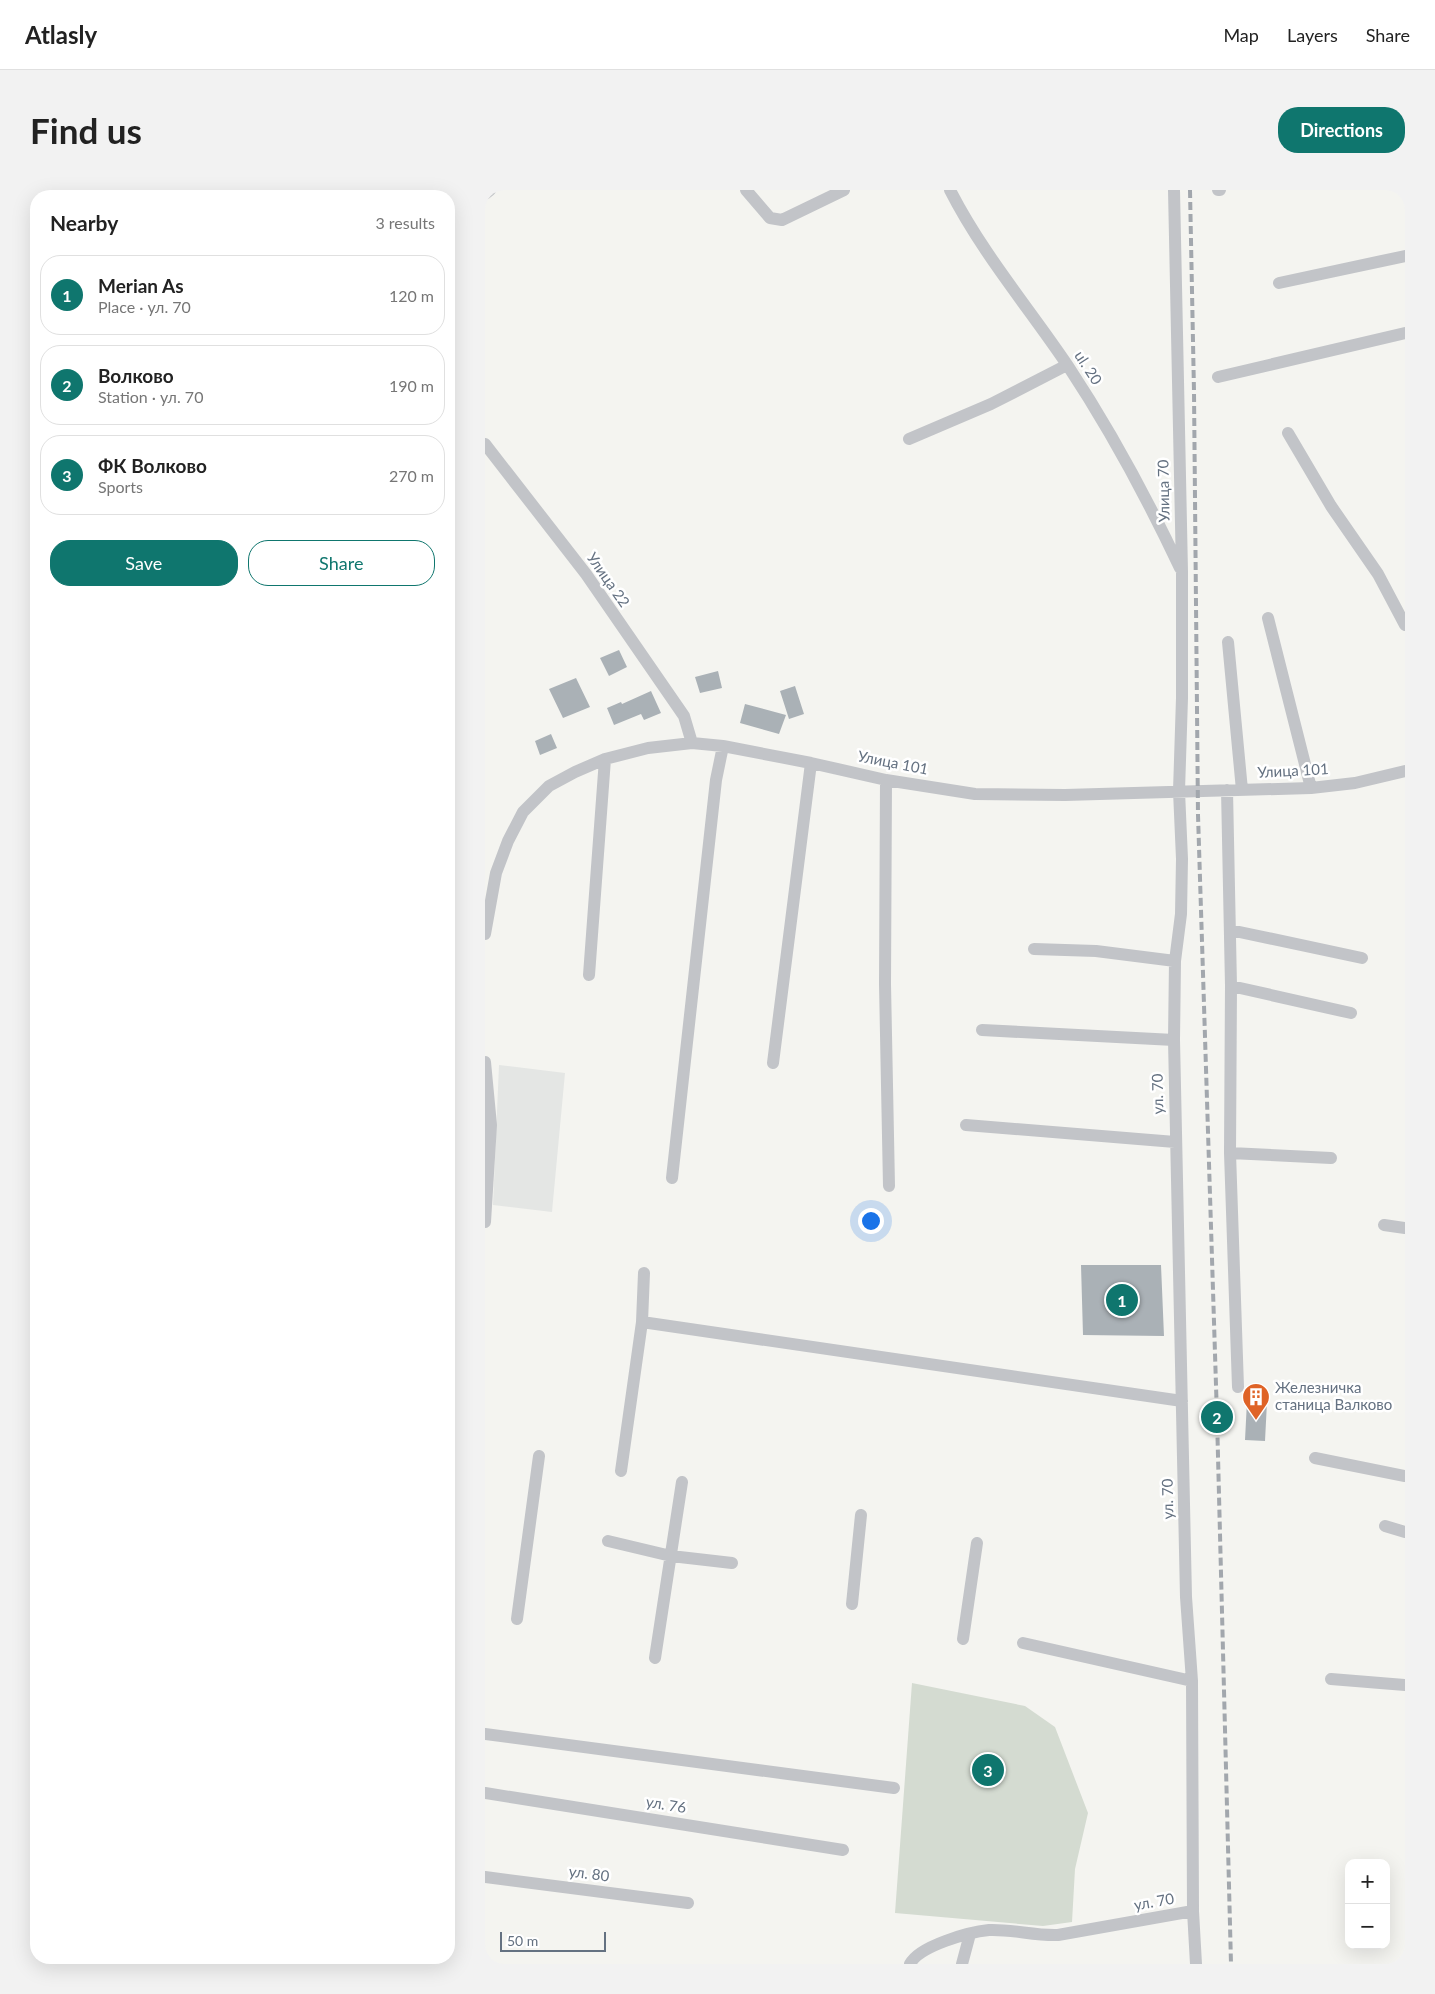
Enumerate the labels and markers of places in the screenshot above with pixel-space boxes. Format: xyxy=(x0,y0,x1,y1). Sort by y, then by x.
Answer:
pin: 1 xyxy=(1106,1281,1138,1319)
place label: Железничка станица Валково xyxy=(1275,1378,1392,1413)
building icon: Железничка станица Валково xyxy=(1241,1382,1271,1421)
pin: 2 xyxy=(1201,1398,1233,1436)
pin: 3 xyxy=(972,1751,1004,1789)

